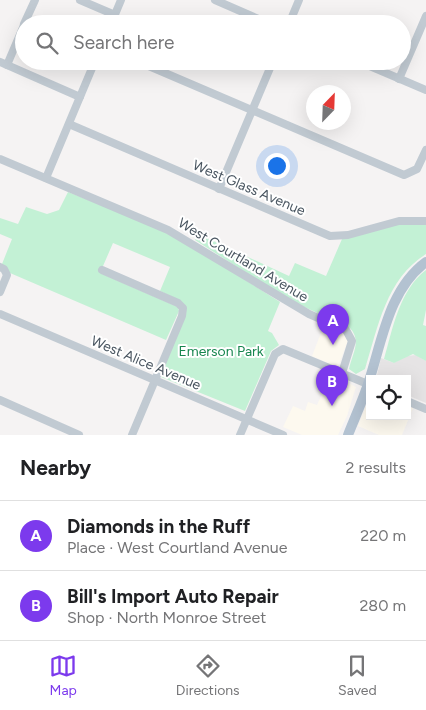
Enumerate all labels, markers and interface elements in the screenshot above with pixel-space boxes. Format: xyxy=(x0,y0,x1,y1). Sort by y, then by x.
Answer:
search box xyxy=(15,15,411,70)
icon: search xyxy=(33,29,61,57)
text: Search here xyxy=(73,31,175,54)
north arrow xyxy=(306,85,351,130)
your location xyxy=(264,153,290,179)
street label: West Glass Avenue xyxy=(190,157,308,220)
street label: West Courtland Avenue xyxy=(175,214,311,306)
pin: A xyxy=(317,304,349,345)
street label: West Alice Avenue xyxy=(89,332,204,394)
park label: Emerson Park xyxy=(178,343,264,360)
pin: B xyxy=(316,365,348,406)
map controls xyxy=(366,375,411,420)
button: locate xyxy=(366,375,411,420)
text: Nearby xyxy=(20,455,91,480)
text: 2 results xyxy=(346,458,406,477)
text: Diamonds in the Ruff xyxy=(67,515,250,538)
text: A xyxy=(30,526,42,545)
text: 220 m xyxy=(360,526,406,545)
text: Place · West Courtland Avenue xyxy=(67,538,287,557)
text: Bill's Import Auto Repair xyxy=(67,585,279,608)
text: B xyxy=(31,596,41,615)
text: 280 m xyxy=(359,596,406,615)
text: Shop · North Monroe Street xyxy=(67,608,266,627)
tab: Map xyxy=(49,652,77,699)
tab: Directions xyxy=(176,652,240,699)
tab: Saved xyxy=(338,652,377,699)

